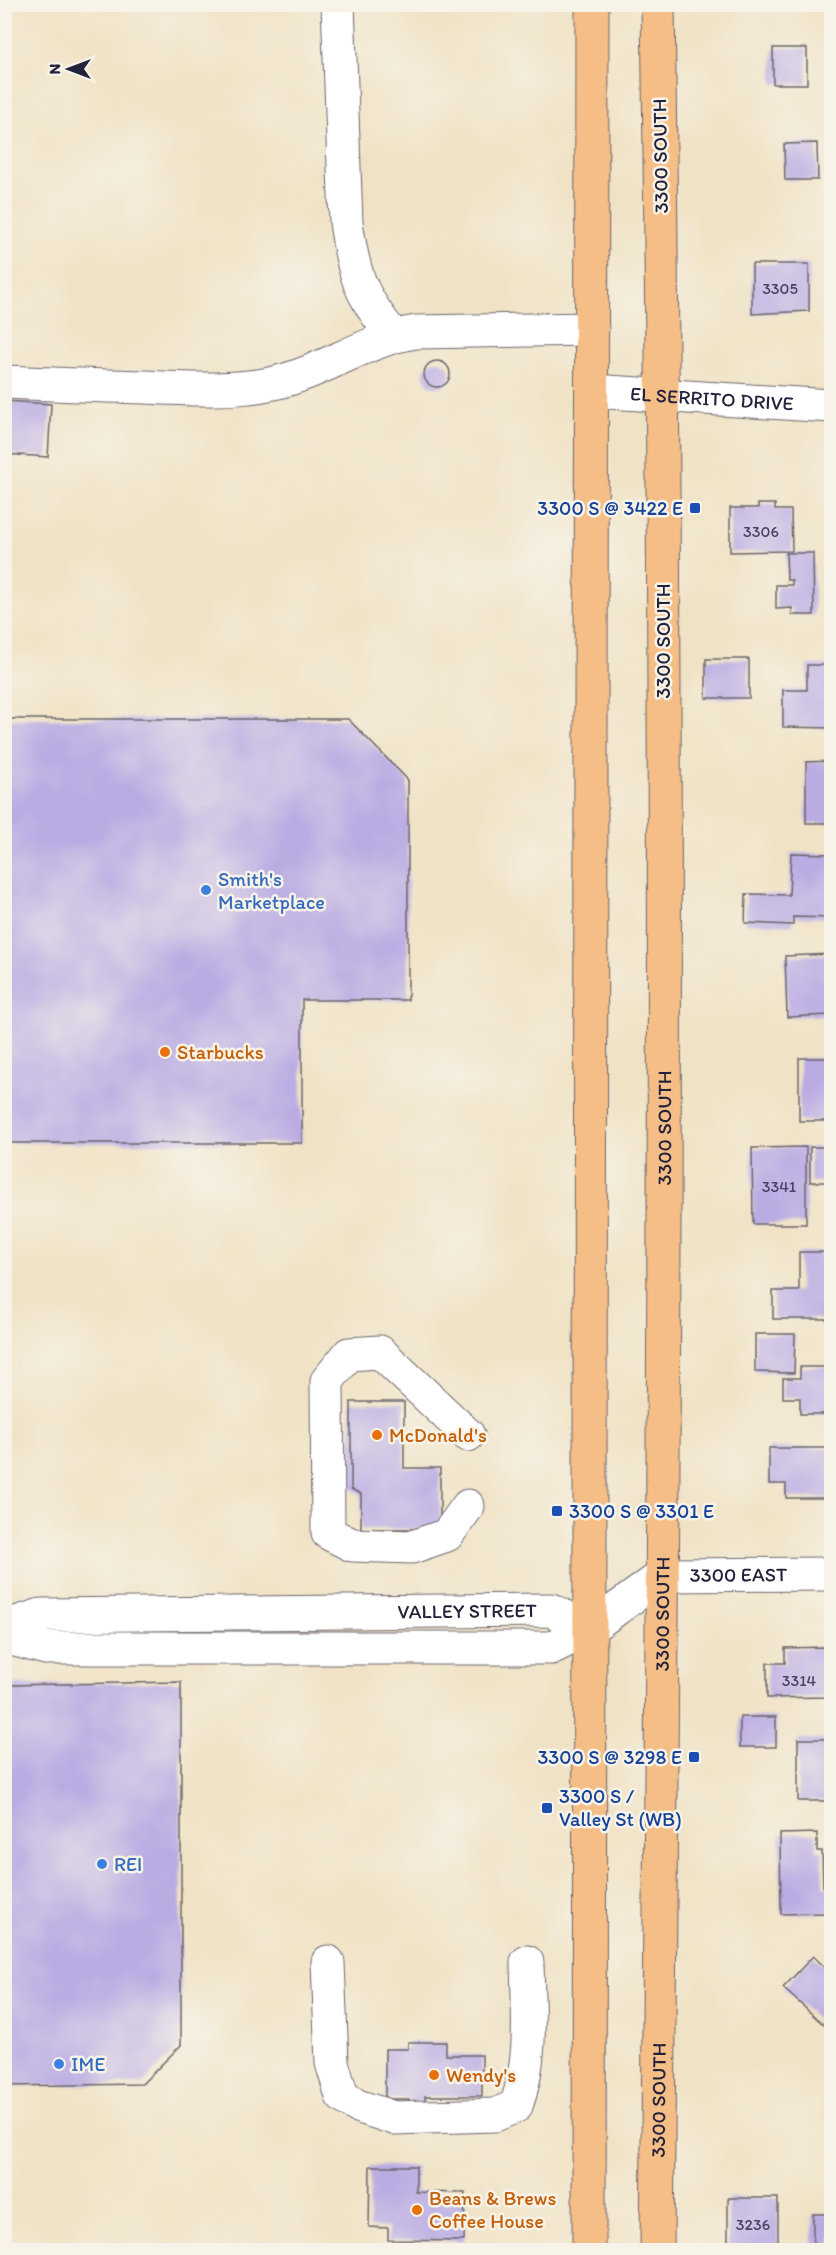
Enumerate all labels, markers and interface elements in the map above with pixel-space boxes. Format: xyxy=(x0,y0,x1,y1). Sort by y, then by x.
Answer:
north arrow xyxy=(39,39,99,99)
text: N xyxy=(45,64,64,74)
street label: 3300 SOUTH xyxy=(647,98,673,214)
house number: 3305 xyxy=(762,279,798,298)
street label: EL SERRITO DRIVE xyxy=(629,381,794,416)
place label: 3300 S @ 3422 E xyxy=(537,496,683,520)
marker: 3300 S @ 3422 E xyxy=(688,501,702,515)
house number: 3306 xyxy=(743,522,779,541)
street label: 3300 SOUTH xyxy=(651,584,675,699)
place label: Smith's Marketplace xyxy=(218,867,325,914)
marker: Smith's Marketplace xyxy=(199,883,213,897)
place label: Starbucks xyxy=(177,1040,264,1064)
marker: Starbucks xyxy=(158,1045,172,1059)
street label: 3300 SOUTH xyxy=(652,1070,676,1186)
house number: 3341 xyxy=(762,1177,797,1196)
place label: McDonald's xyxy=(389,1423,487,1447)
marker: McDonald's xyxy=(370,1428,384,1442)
place label: 3300 S @ 3301 E xyxy=(569,1499,714,1523)
marker: 3300 S @ 3301 E xyxy=(550,1504,564,1518)
street label: 3300 SOUTH xyxy=(650,1556,675,1672)
street label: 3300 EAST xyxy=(690,1562,787,1587)
street label: VALLEY STREET xyxy=(397,1598,537,1624)
house number: 3314 xyxy=(782,1671,817,1690)
place label: 3300 S @ 3298 E xyxy=(537,1745,682,1769)
marker: 3300 S @ 3298 E xyxy=(687,1750,701,1764)
place label: 3300 S / Valley St (WB) xyxy=(559,1784,682,1831)
marker: 3300 S / Valley St (WB) xyxy=(540,1801,554,1815)
place label: REI xyxy=(114,1852,142,1876)
marker: REI xyxy=(95,1857,109,1871)
street label: 3300 SOUTH xyxy=(646,2042,671,2158)
place label: IME xyxy=(71,2052,105,2076)
marker: IME xyxy=(52,2057,66,2071)
place label: Wendy's xyxy=(446,2063,516,2087)
marker: Wendy's xyxy=(427,2068,441,2082)
place label: Beans & Brews Coffee House xyxy=(429,2186,556,2233)
marker: Beans & Brews Coffee House xyxy=(410,2203,424,2217)
house number: 3236 xyxy=(736,2215,770,2234)

